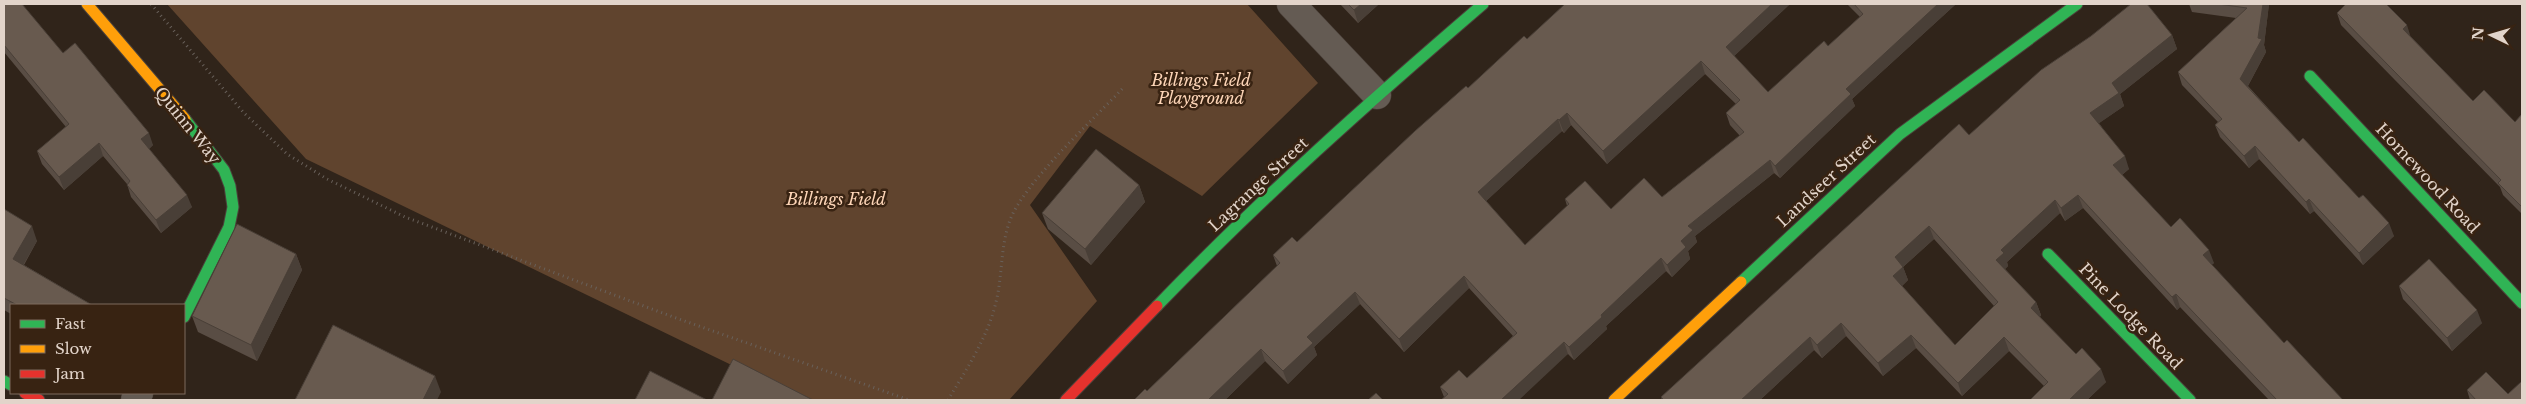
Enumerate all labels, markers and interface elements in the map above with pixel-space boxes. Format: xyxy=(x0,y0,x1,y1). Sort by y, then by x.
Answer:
north arrow xyxy=(2466,10,2516,60)
text: N xyxy=(2469,27,2488,41)
park label: Billings Field Playground xyxy=(1150,70,1251,108)
street label: Quinn Way xyxy=(151,82,226,168)
street label: Homewood Road xyxy=(2372,119,2484,237)
street label: Landseer Street xyxy=(1772,129,1880,231)
street label: Lagrange Street xyxy=(1204,133,1312,235)
park label: Billings Field xyxy=(785,189,886,209)
street label: Pine Lodge Road xyxy=(2075,259,2187,373)
legend xyxy=(10,304,185,394)
text: Fast xyxy=(55,314,86,333)
text: Slow xyxy=(55,339,92,358)
text: Jam xyxy=(53,364,85,383)

